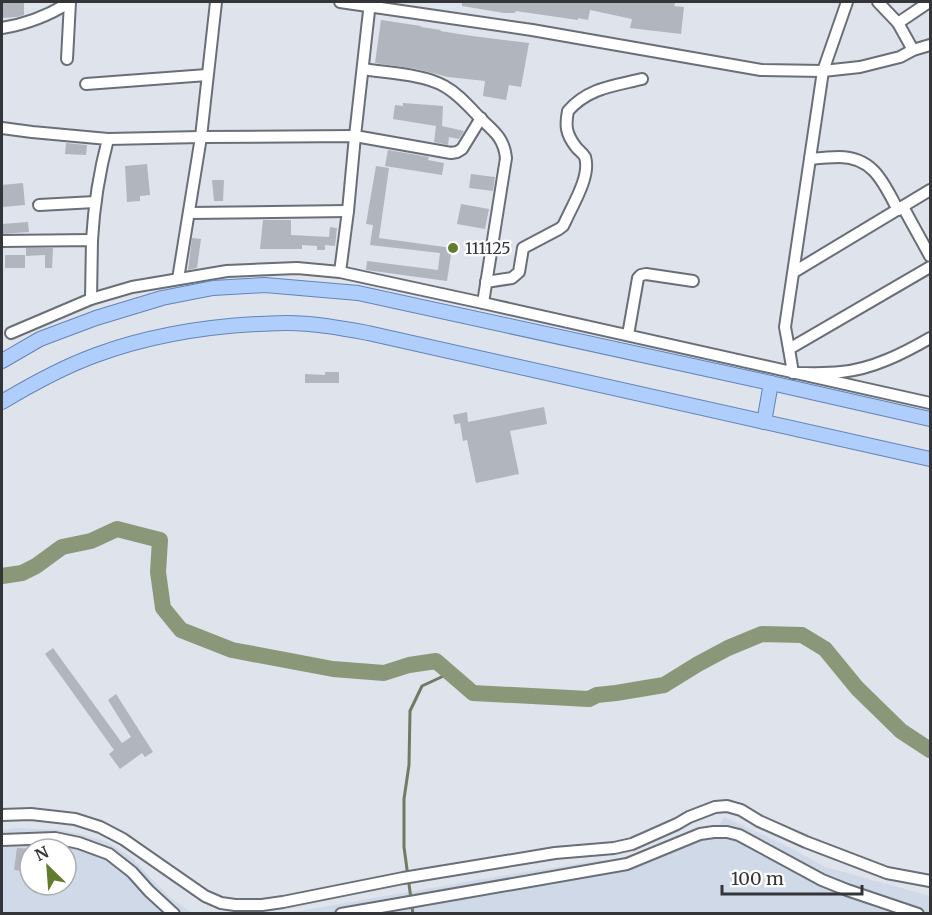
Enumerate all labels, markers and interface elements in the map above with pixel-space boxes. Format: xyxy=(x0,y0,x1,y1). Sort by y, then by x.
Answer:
place label: 111125 xyxy=(465,238,511,258)
marker: 111125 xyxy=(446,241,460,255)
north arrow xyxy=(18,837,78,897)
text: N xyxy=(32,842,52,865)
scale bar xyxy=(722,858,862,896)
text: 100 m xyxy=(731,867,784,890)

